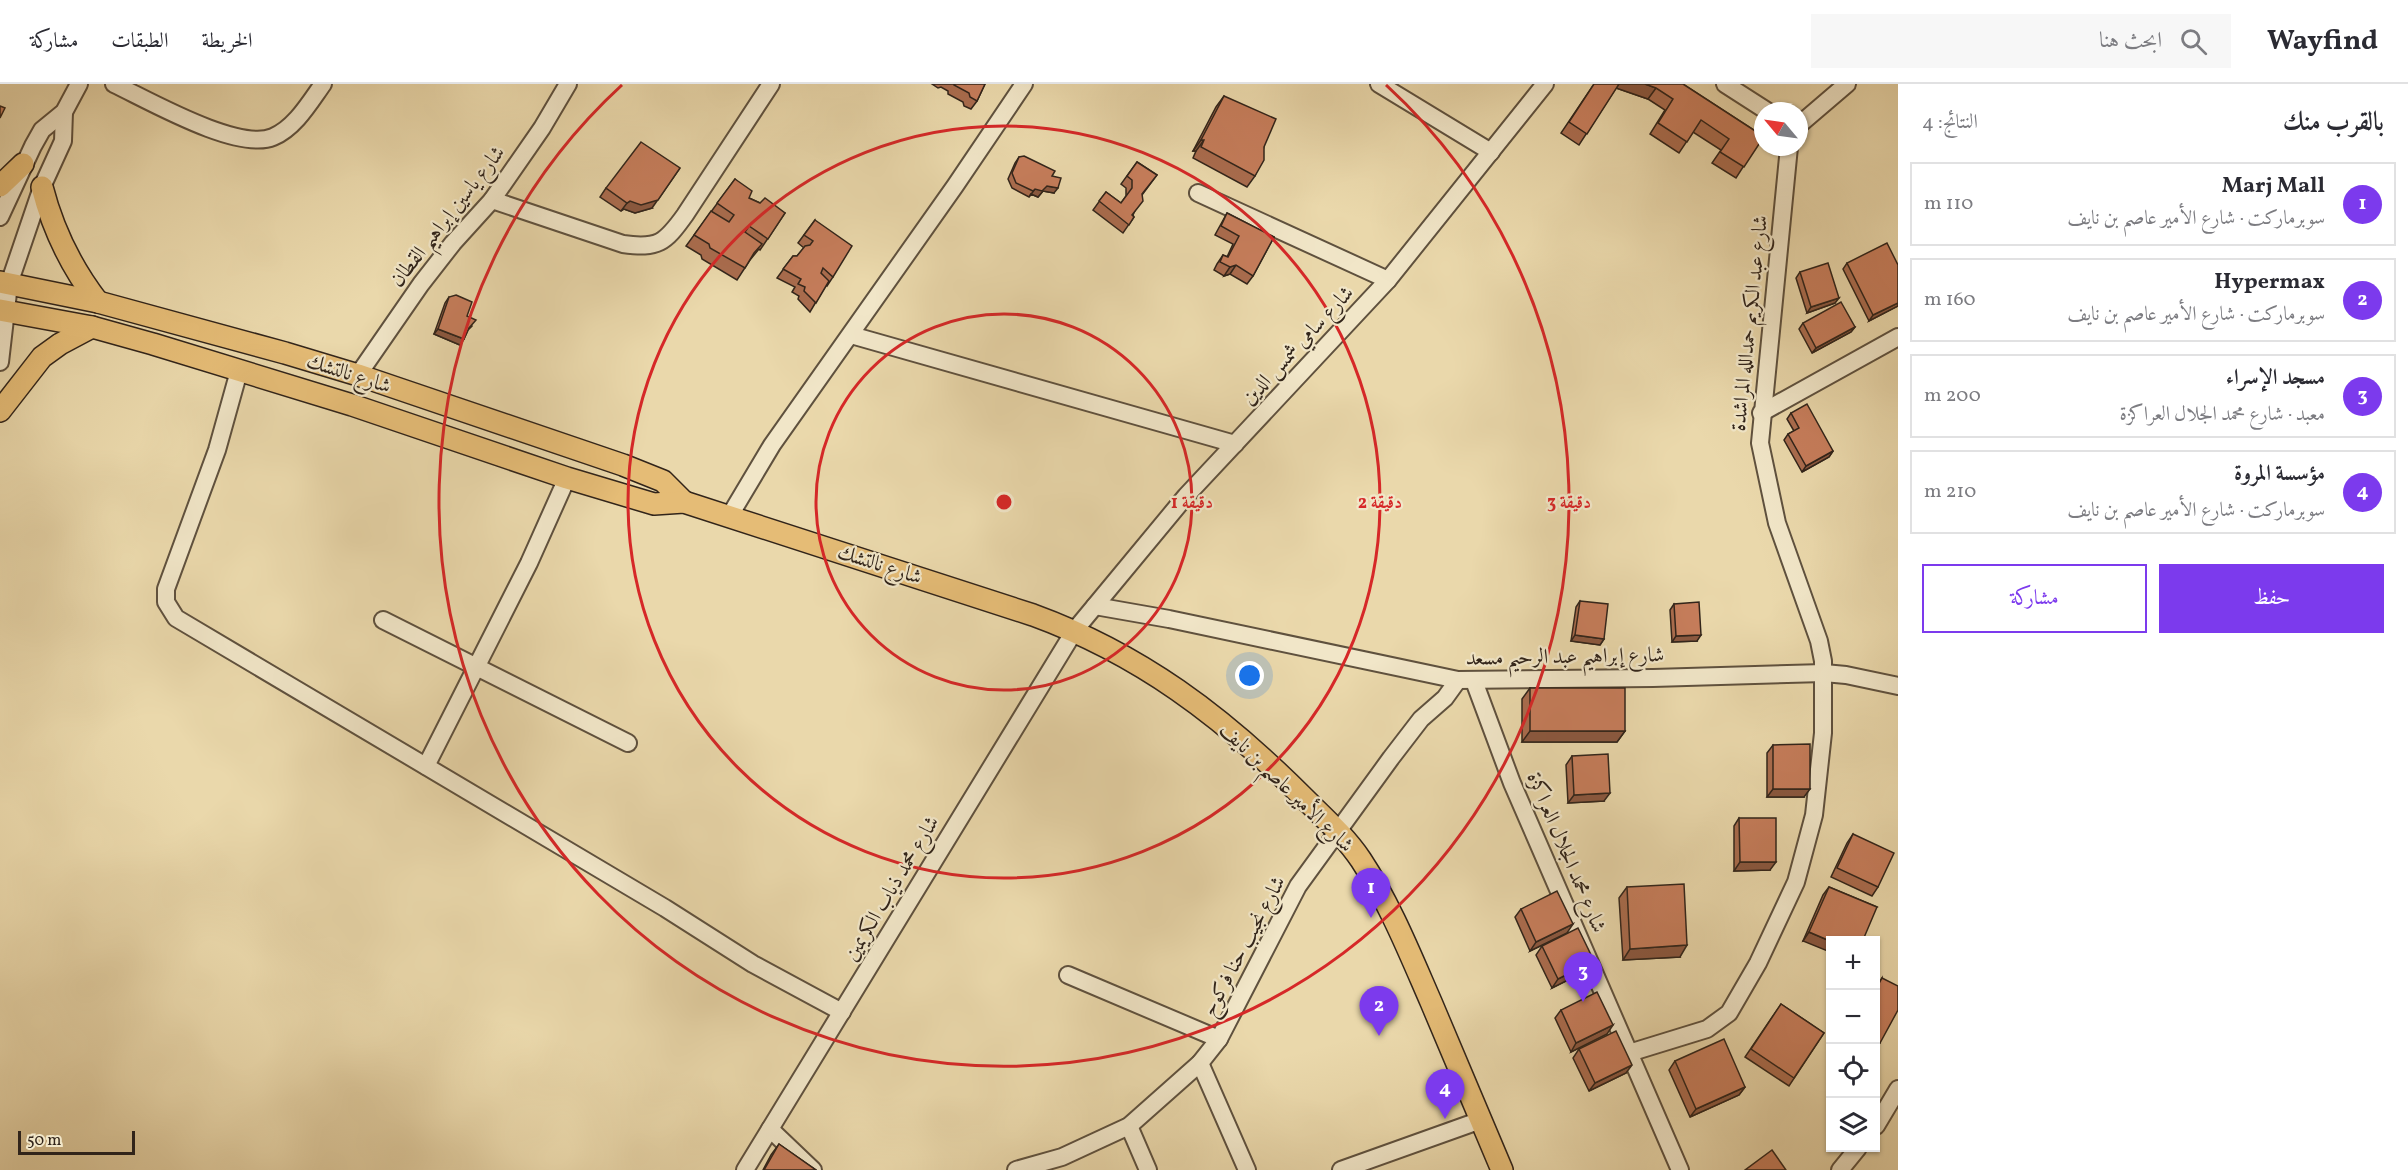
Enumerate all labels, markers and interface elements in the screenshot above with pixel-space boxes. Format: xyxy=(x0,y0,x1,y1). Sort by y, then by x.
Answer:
search box xyxy=(1811,14,2231,68)
text: Wayfind xyxy=(2267,22,2378,61)
icon: search xyxy=(2177,25,2210,58)
text: ابحث هنا xyxy=(2099,26,2162,57)
text: مشاركة xyxy=(30,27,78,56)
text: الطبقات xyxy=(111,27,168,56)
text: الخريطة xyxy=(201,27,253,56)
north arrow xyxy=(1754,102,1808,156)
text: بالقرب منك xyxy=(2283,105,2384,141)
text: النتائج: 4 xyxy=(1922,109,1978,137)
street label: شارع ياسين إبراهيم القطان xyxy=(384,140,517,297)
text: Marj Mall xyxy=(2222,171,2325,202)
text: 110 m xyxy=(1924,190,1973,218)
text: 1 xyxy=(2358,190,2367,218)
text: سوبرماركت · شارع الأمير عاصم بن نايف xyxy=(2067,205,2325,233)
street label: شارع عبد الكريم حمدالله المراشدة xyxy=(1725,214,1778,433)
text: Hypermax xyxy=(2214,267,2325,298)
street label: شارع سامي شمس الدين xyxy=(1235,280,1363,414)
text: 160 m xyxy=(1924,286,1976,314)
text: 2 xyxy=(2357,286,2368,314)
text: سوبرماركت · شارع الأمير عاصم بن نايف xyxy=(2067,301,2325,329)
street label: شارع نالتشك xyxy=(302,347,395,404)
text: مسجد الإسراء xyxy=(2226,363,2325,394)
text: 200 m xyxy=(1924,382,1981,410)
text: 3 xyxy=(2357,382,2368,410)
text: معبد · شارع محمد الجلال العراكزة xyxy=(2120,401,2325,429)
text: مؤسسة المروة xyxy=(2234,459,2325,490)
text: 210 m xyxy=(1924,478,1976,506)
text: 4 xyxy=(2356,478,2369,506)
text: 1 دقيقة xyxy=(1171,491,1213,516)
text: 2 دقيقة xyxy=(1358,491,1402,516)
text: 3 دقيقة xyxy=(1547,491,1591,516)
centre of rings xyxy=(994,492,1014,512)
text: سوبرماركت · شارع الأمير عاصم بن نايف xyxy=(2067,497,2325,525)
street label: شارع نالتشك xyxy=(833,538,926,595)
button: مشاركة xyxy=(1922,564,2147,633)
button: حفظ xyxy=(2159,564,2384,633)
street label: شارع إبراهيم عبد الرحيم مسعد xyxy=(1465,641,1665,679)
your location xyxy=(1235,661,1264,690)
street label: شارع الأمير عاصم بن نايف xyxy=(1209,715,1361,863)
street label: شارع محمد الجلال العراكزة xyxy=(1517,768,1613,938)
street label: شارع محمد ذياب الكريمين xyxy=(837,811,949,968)
pin: 1 xyxy=(1352,868,1390,918)
street label: شارع نجيب حنا فركوح xyxy=(1195,871,1296,1023)
map controls xyxy=(1826,936,1880,1152)
button: + xyxy=(1826,936,1880,990)
pin: 3 xyxy=(1564,952,1602,1002)
pin: 2 xyxy=(1360,986,1398,1036)
button: − xyxy=(1826,990,1880,1044)
button: locate xyxy=(1826,1044,1880,1098)
pin: 4 xyxy=(1426,1070,1464,1119)
button: layers xyxy=(1826,1098,1880,1152)
scale bar xyxy=(18,1128,135,1156)
text: 50 m xyxy=(27,1130,61,1152)

